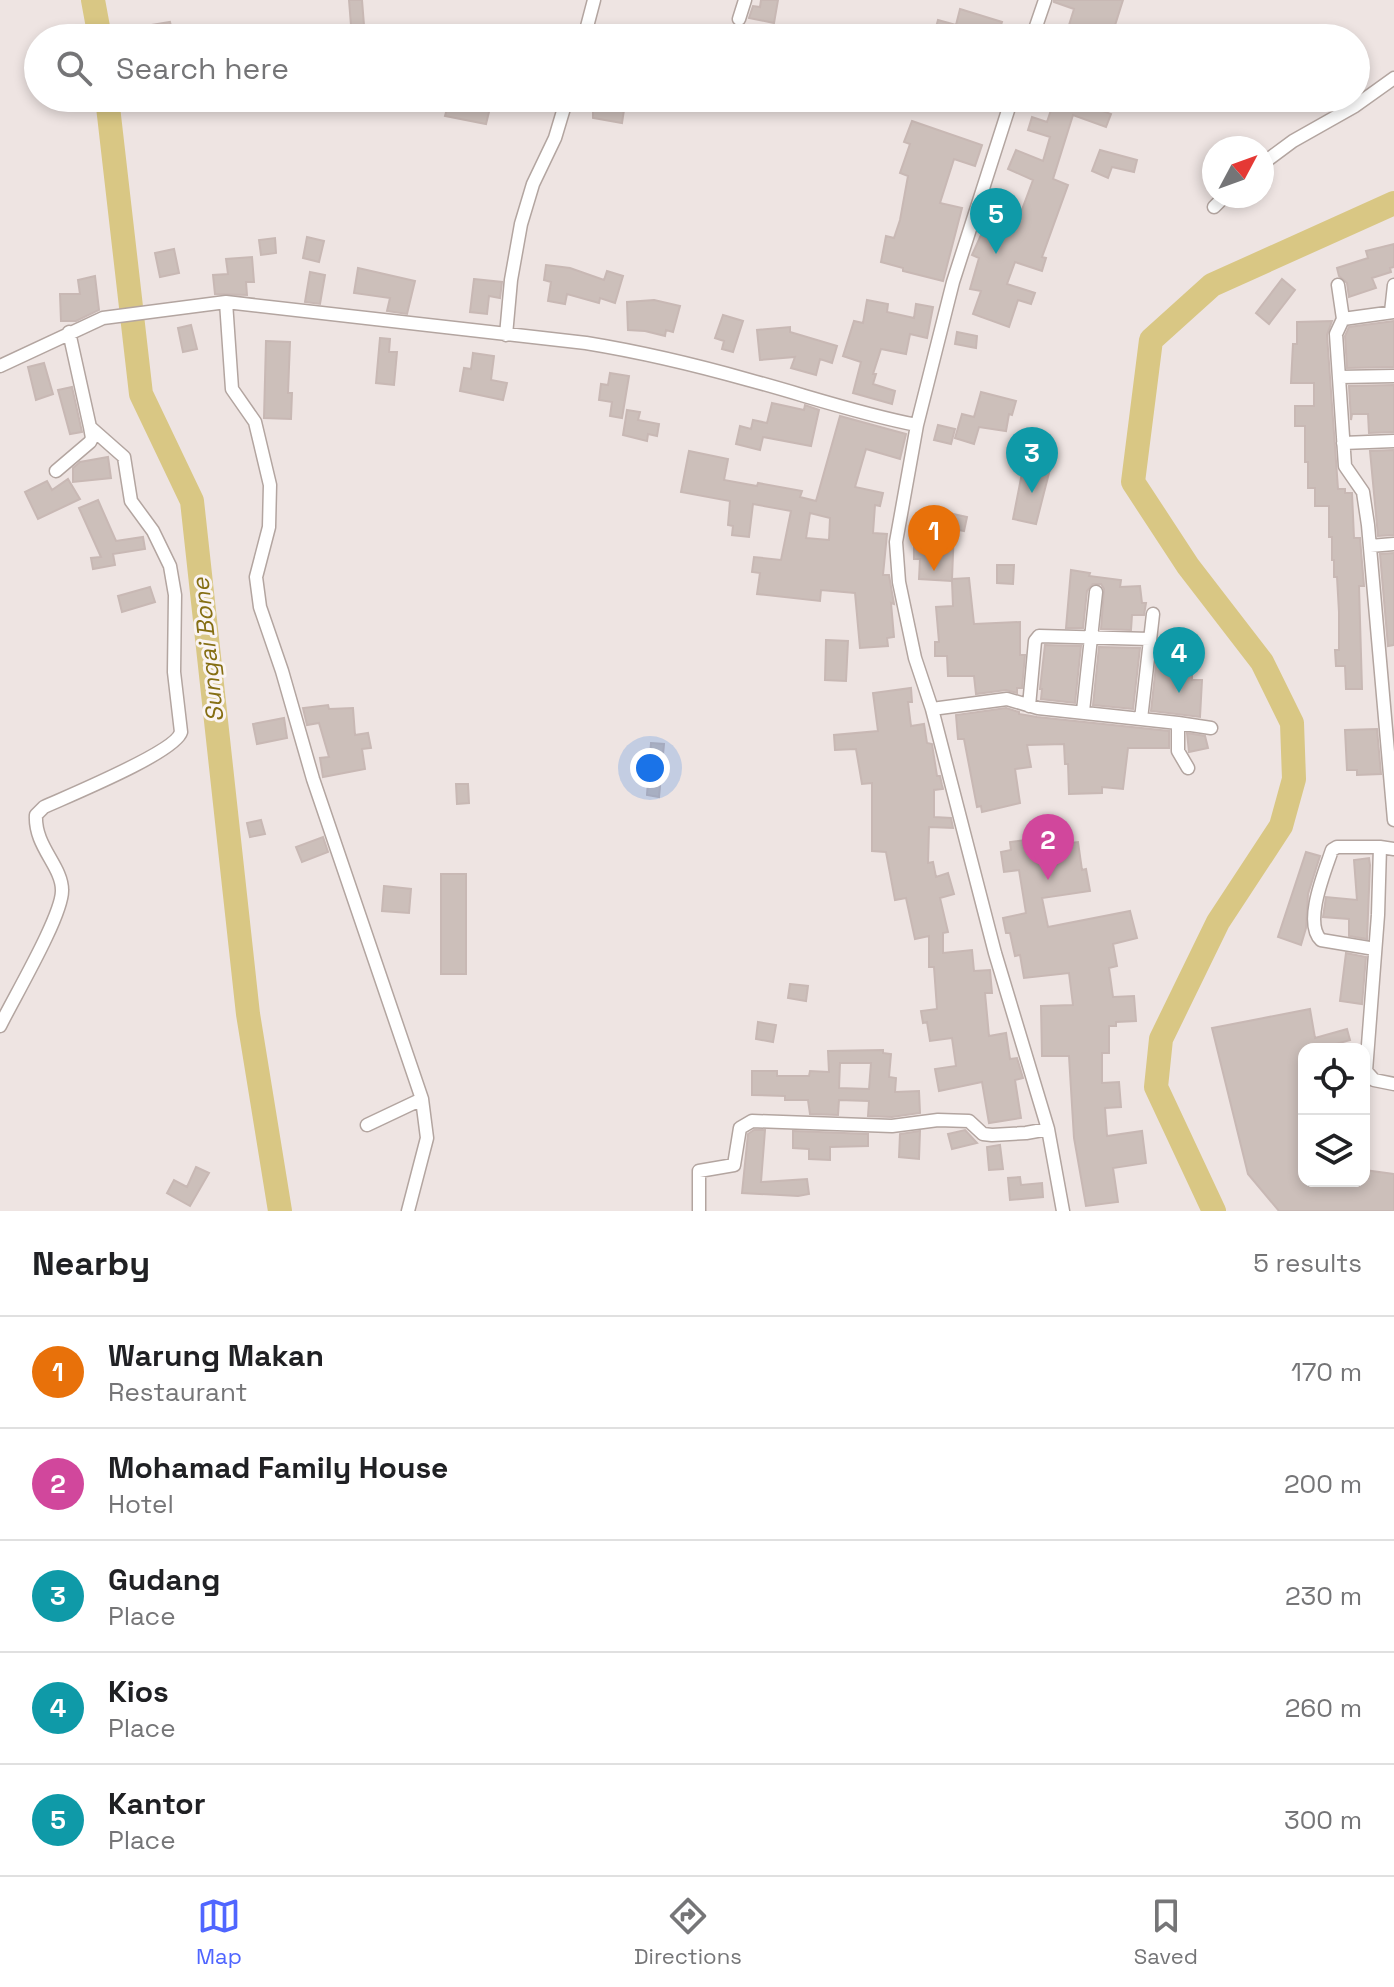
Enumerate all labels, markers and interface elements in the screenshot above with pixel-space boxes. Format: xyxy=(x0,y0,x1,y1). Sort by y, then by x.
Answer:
search box xyxy=(24,24,1370,112)
icon: search xyxy=(52,46,96,90)
text: Search here xyxy=(116,49,289,88)
north arrow xyxy=(1202,136,1274,208)
pin: 5 xyxy=(970,188,1022,254)
pin: 3 xyxy=(1006,427,1058,493)
pin: 1 xyxy=(908,505,960,571)
water label: Sungai Bone xyxy=(184,576,230,724)
pin: 4 xyxy=(1153,627,1205,693)
your location xyxy=(630,748,670,788)
pin: 2 xyxy=(1022,814,1074,880)
map controls xyxy=(1298,1043,1370,1187)
button: locate xyxy=(1298,1043,1370,1115)
button: layers xyxy=(1298,1115,1370,1187)
text: Nearby xyxy=(32,1242,150,1285)
text: 5 results xyxy=(1253,1246,1362,1280)
text: Warung Makan xyxy=(108,1336,324,1375)
text: 1 xyxy=(52,1355,64,1389)
text: 170 m xyxy=(1291,1355,1362,1389)
text: Restaurant xyxy=(108,1375,247,1409)
text: Mohamad Family House xyxy=(108,1448,448,1487)
text: 2 xyxy=(50,1467,66,1501)
text: 200 m xyxy=(1284,1467,1362,1501)
text: Hotel xyxy=(108,1487,174,1521)
text: Gudang xyxy=(108,1560,220,1599)
text: 3 xyxy=(50,1579,66,1613)
text: 230 m xyxy=(1285,1579,1362,1613)
text: Place xyxy=(108,1599,176,1633)
text: Kios xyxy=(108,1672,169,1711)
text: 4 xyxy=(50,1691,66,1725)
text: 260 m xyxy=(1285,1691,1362,1725)
text: Place xyxy=(108,1711,176,1745)
text: Kantor xyxy=(108,1784,206,1823)
text: 5 xyxy=(50,1803,66,1837)
text: 300 m xyxy=(1284,1803,1362,1837)
text: Place xyxy=(108,1823,176,1857)
tab: Map xyxy=(196,1894,242,1970)
tab: Directions xyxy=(634,1894,742,1970)
tab: Saved xyxy=(1134,1894,1198,1970)

